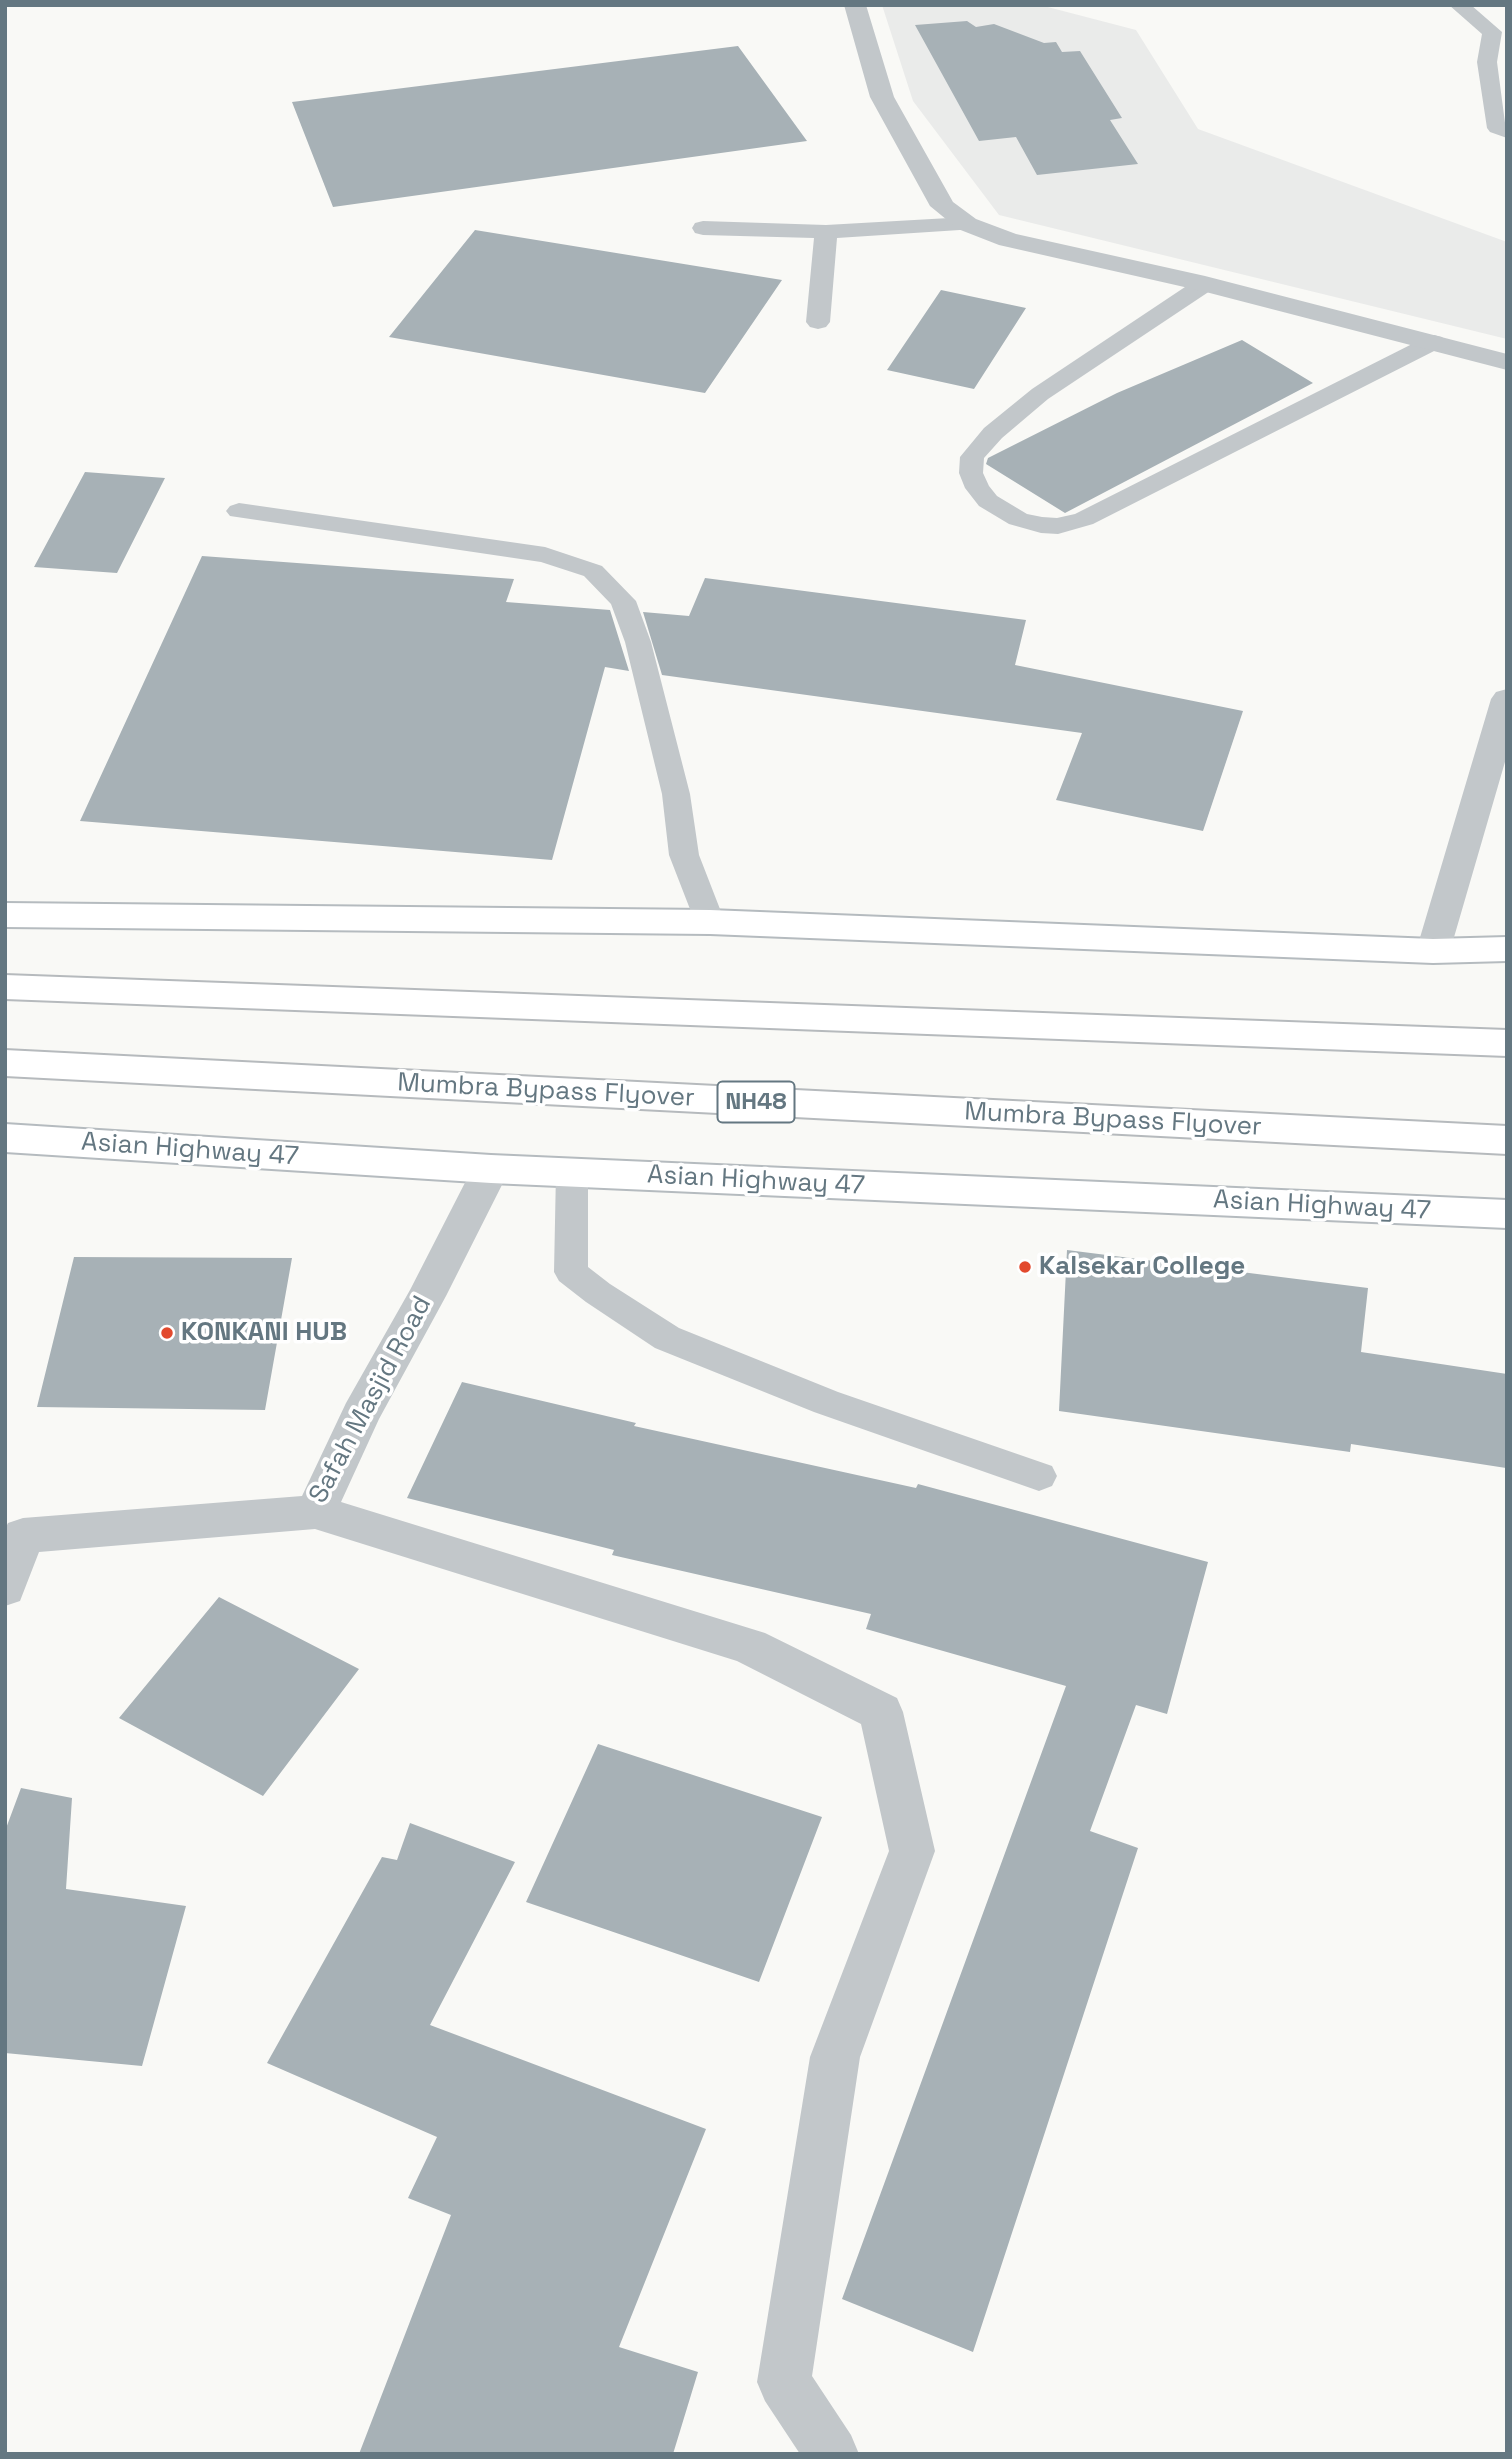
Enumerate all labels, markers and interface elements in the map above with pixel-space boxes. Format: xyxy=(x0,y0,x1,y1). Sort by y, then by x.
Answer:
street label: Mumbra Bypass Flyover xyxy=(396,1068,696,1114)
road number: NH48 xyxy=(718,1082,794,1122)
street label: Mumbra Bypass Flyover xyxy=(963,1097,1263,1143)
street label: Asian Highway 47 xyxy=(80,1127,300,1173)
street label: Asian Highway 47 xyxy=(646,1160,866,1202)
street label: Asian Highway 47 xyxy=(1212,1185,1432,1227)
place label: Kalsekar College xyxy=(1039,1251,1245,1283)
marker: Kalsekar College xyxy=(1017,1259,1033,1275)
street label: Safah Masjid Road xyxy=(303,1291,439,1509)
place label: KONKANI HUB xyxy=(181,1317,347,1349)
marker: KONKANI HUB xyxy=(159,1325,175,1341)

